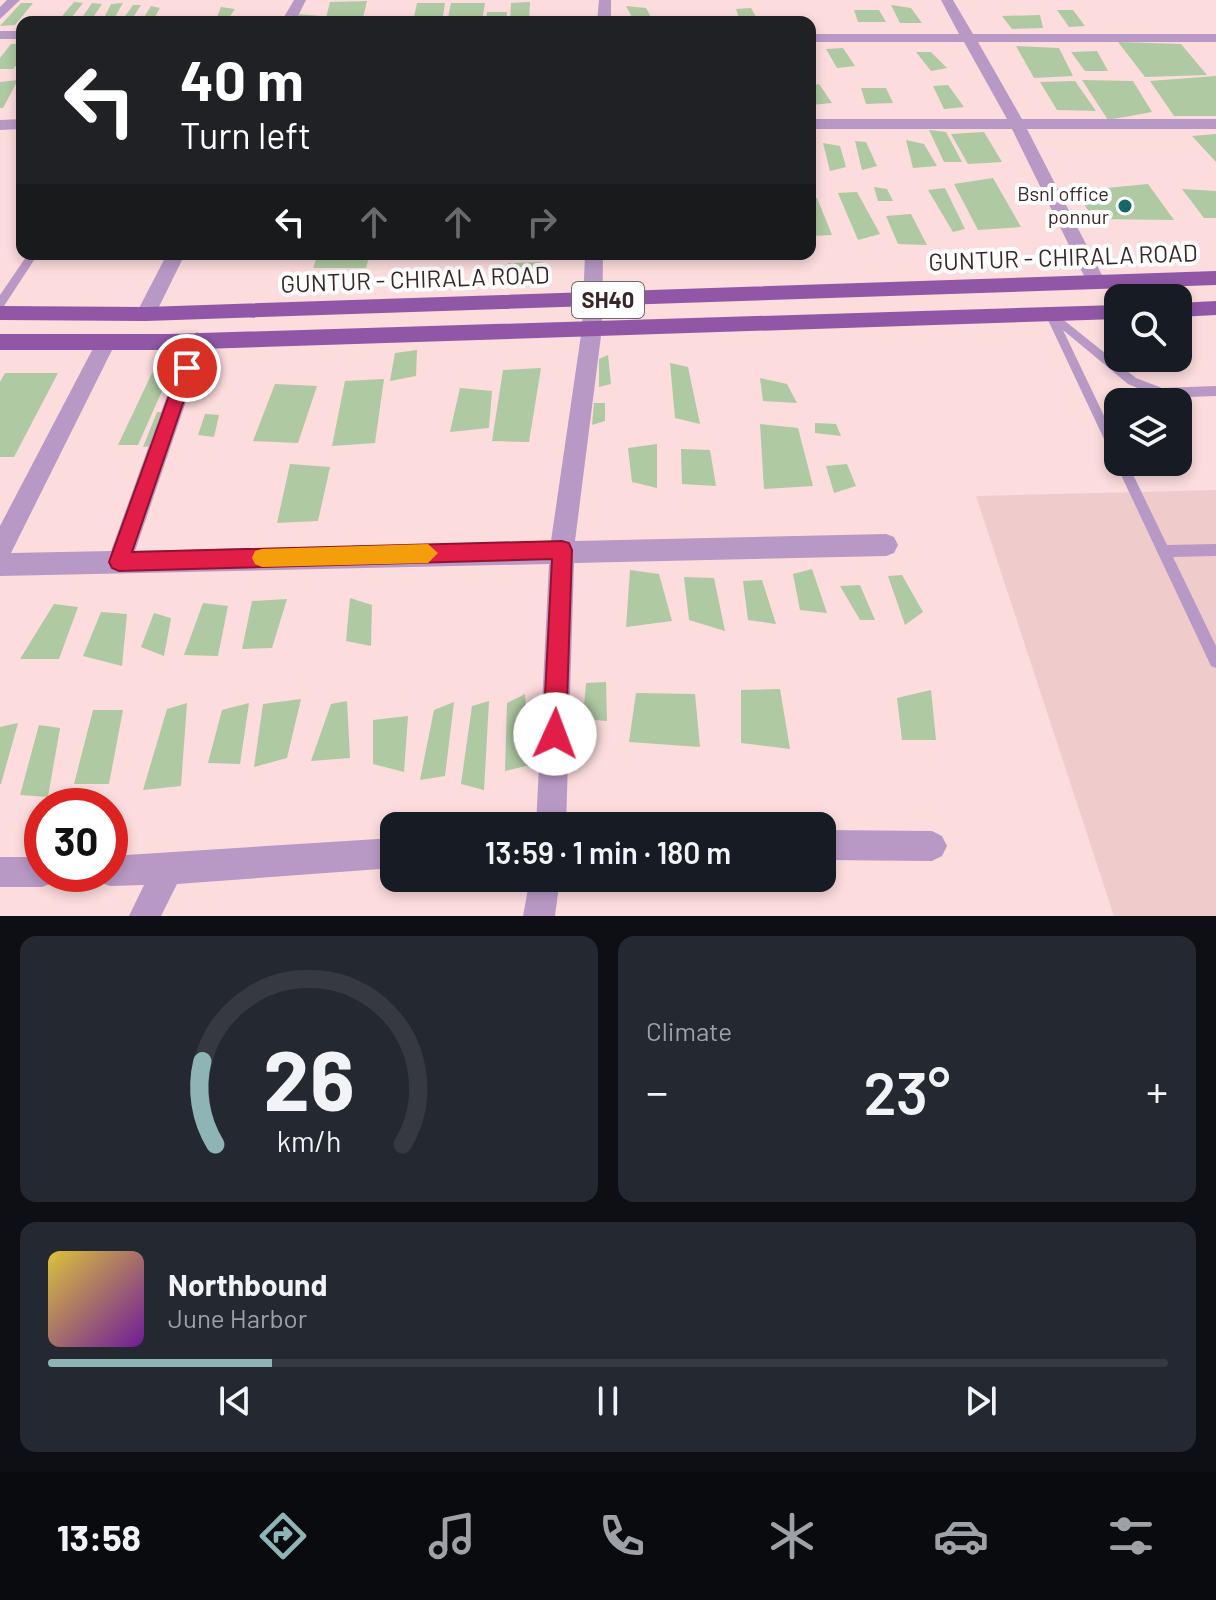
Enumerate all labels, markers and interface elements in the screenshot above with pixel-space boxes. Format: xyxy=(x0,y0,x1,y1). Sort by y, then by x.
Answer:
text: 40 m xyxy=(180,45,304,112)
icon: left xyxy=(48,48,152,152)
text: Turn left xyxy=(180,113,311,156)
place label: Bsnl office ponnur xyxy=(1017,181,1109,228)
marker: Bsnl office ponnur xyxy=(1116,197,1134,215)
icon: left xyxy=(268,200,312,244)
icon: ahead xyxy=(352,200,396,244)
icon: ahead xyxy=(436,200,480,244)
icon: right xyxy=(520,200,564,244)
street label: GUNTUR - CHIRALA ROAD xyxy=(928,237,1198,276)
street label: GUNTUR - CHIRALA ROAD xyxy=(280,259,550,298)
road number: SH40 xyxy=(572,282,644,318)
map controls xyxy=(1104,284,1192,476)
button: search xyxy=(1104,284,1192,372)
pin xyxy=(153,334,221,402)
icon: arrive xyxy=(165,346,209,390)
button: layers xyxy=(1104,388,1192,476)
position arrow xyxy=(513,692,597,776)
speed limit sign: 30 xyxy=(24,788,128,892)
text: 13:59 · 1 min · 180 m xyxy=(485,834,731,870)
text: Climate xyxy=(646,1015,732,1046)
text: 26 xyxy=(263,1028,355,1128)
text: 23° xyxy=(864,1055,950,1127)
text: − xyxy=(646,1064,668,1117)
text: + xyxy=(1146,1064,1168,1117)
text: km/h xyxy=(277,1123,341,1158)
text: Northbound xyxy=(168,1266,327,1302)
text: June Harbor xyxy=(168,1302,307,1333)
icon: previous xyxy=(213,1379,257,1423)
icon: pause xyxy=(586,1379,630,1423)
icon: next xyxy=(959,1379,1003,1423)
icon: directions xyxy=(255,1508,311,1564)
icon: music xyxy=(424,1508,480,1564)
icon: phone xyxy=(594,1508,650,1564)
icon: climate xyxy=(764,1508,820,1564)
icon: car xyxy=(933,1508,989,1564)
icon: filters xyxy=(1103,1508,1159,1564)
text: 13:58 xyxy=(57,1515,141,1558)

